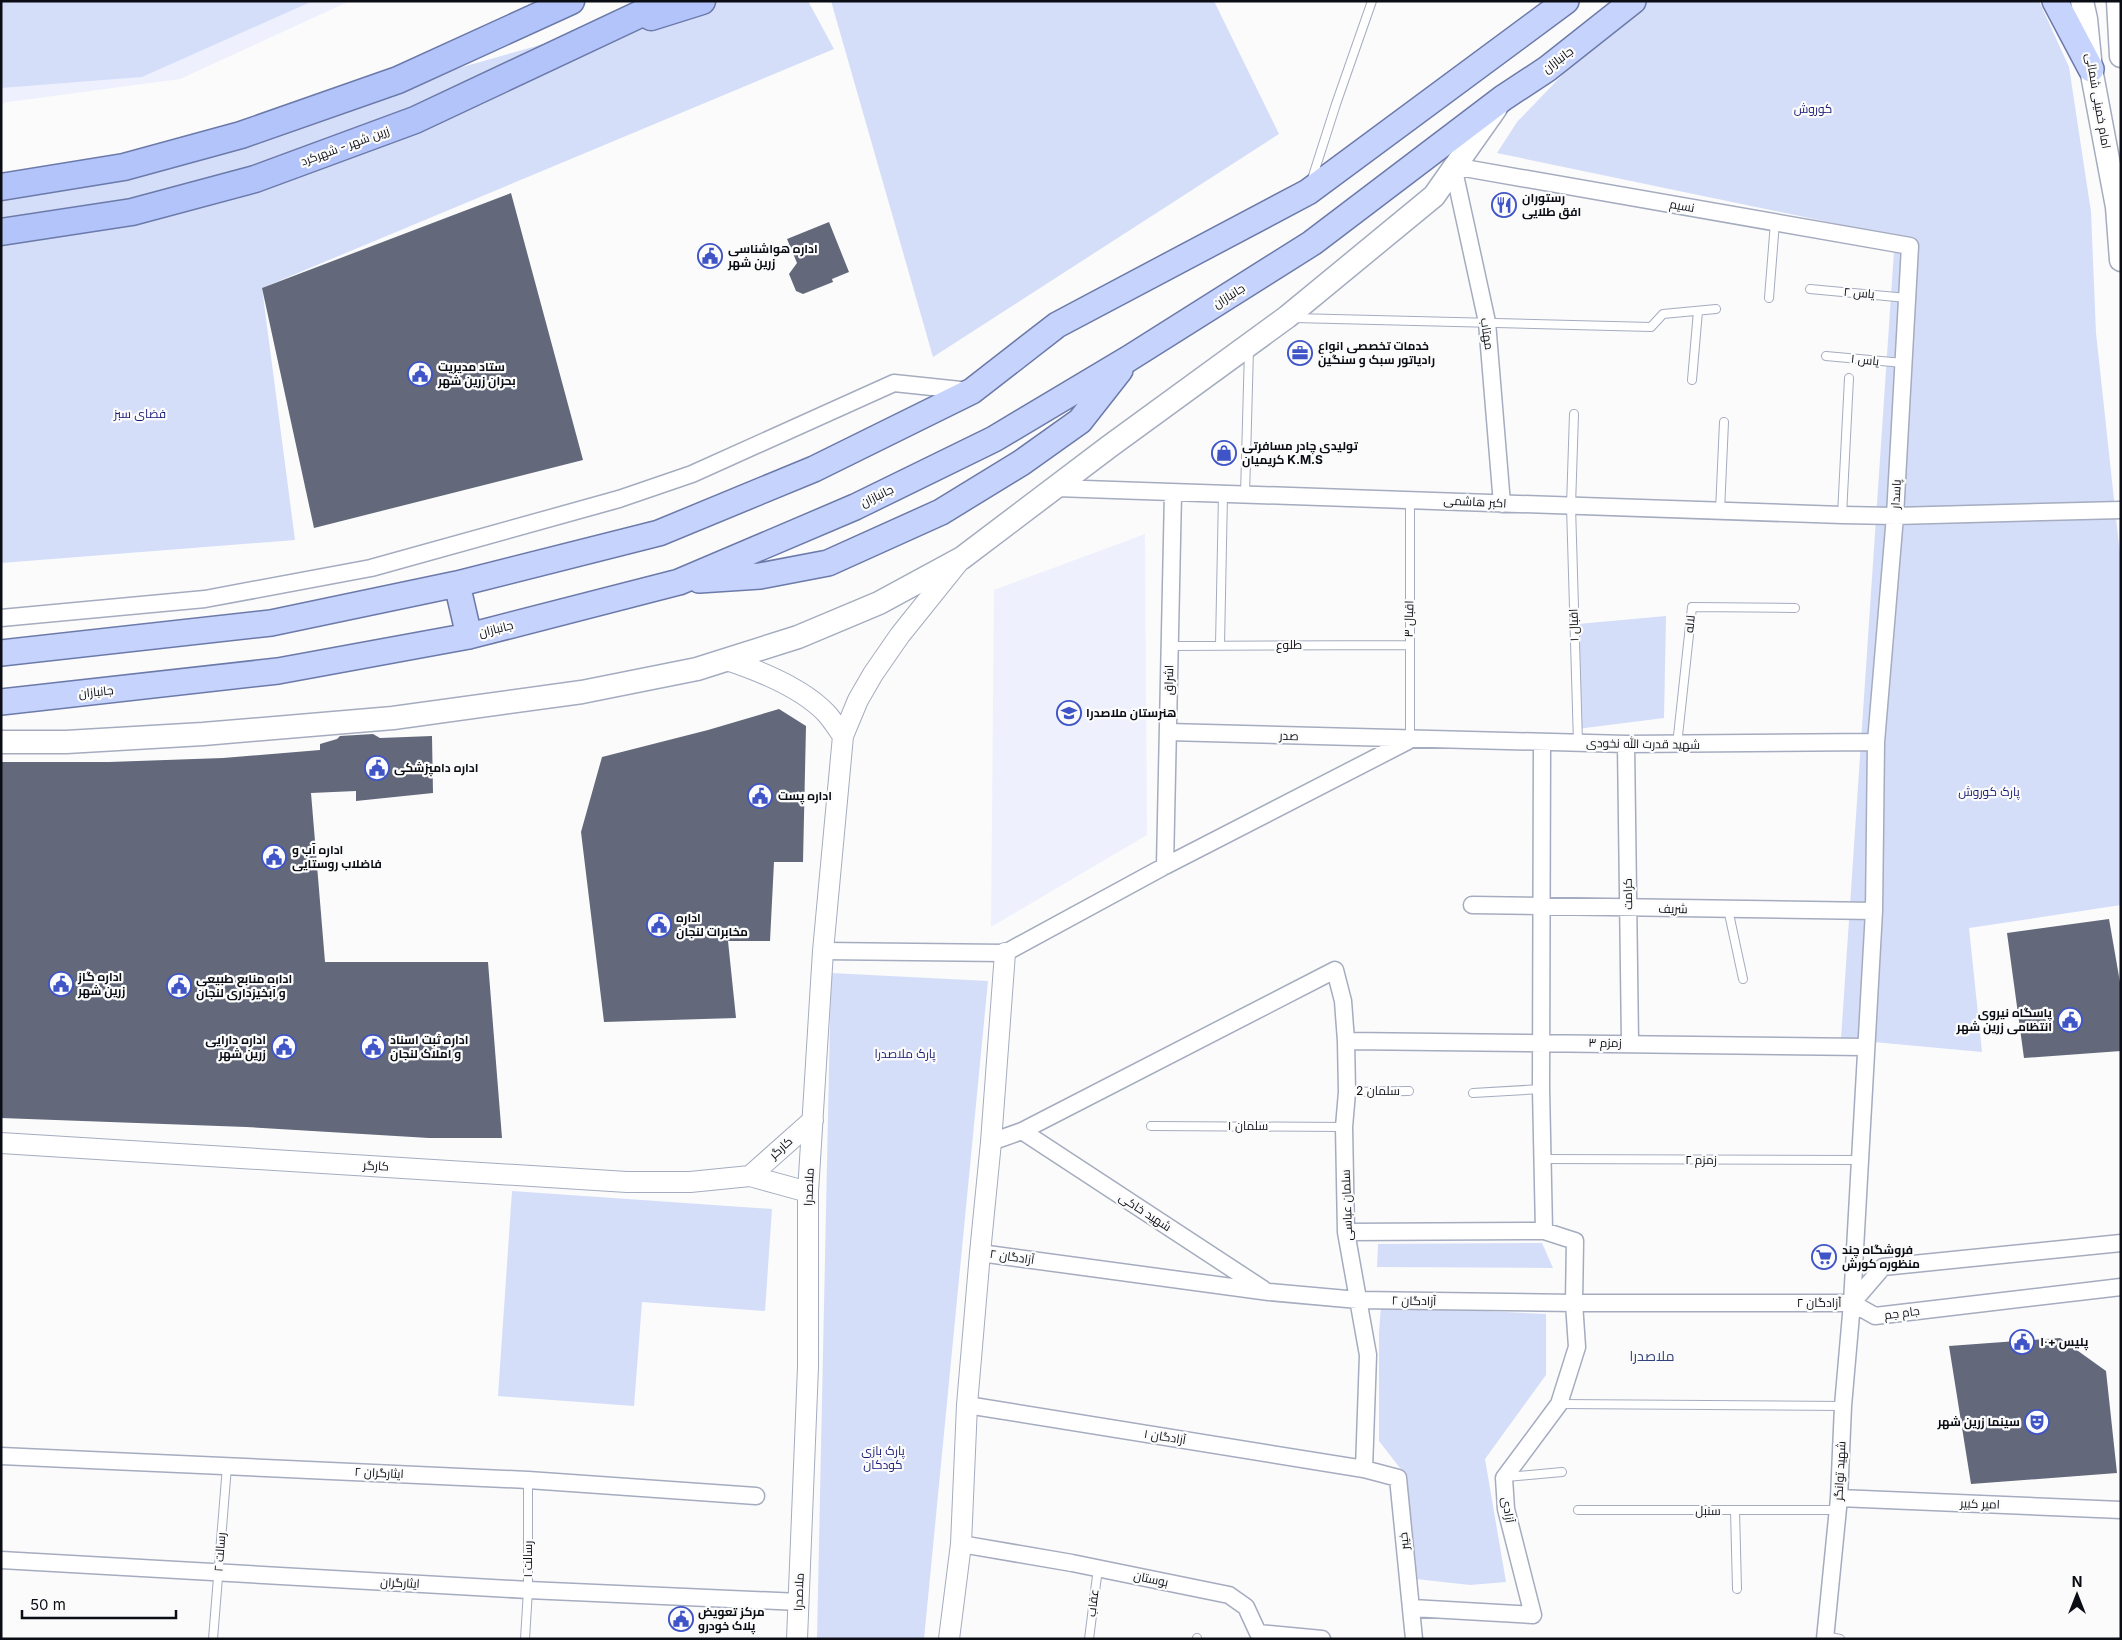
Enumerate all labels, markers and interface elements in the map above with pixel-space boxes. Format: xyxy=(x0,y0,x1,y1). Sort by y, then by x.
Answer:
street label: جانبازان xyxy=(1539,43,1576,76)
street label: امام خمینی شمالی xyxy=(2082,52,2114,150)
park label: کوروش xyxy=(1794,101,1832,116)
street label: زرین شهر - شهرکرد xyxy=(298,123,391,169)
place label: رستوران افق طلایی xyxy=(1522,190,1581,220)
restaurant icon: رستوران افق طلایی xyxy=(1491,192,1517,218)
street label: نسیم xyxy=(1668,196,1696,216)
place label: اداره هواشناسی زرین شهر xyxy=(727,241,818,271)
public building icon: اداره هواشناسی زرین شهر xyxy=(697,243,723,269)
street label: جانبازان xyxy=(1210,280,1247,311)
street label: یاس ۲ xyxy=(1843,284,1876,301)
street label: مهتاب xyxy=(1478,317,1497,351)
place label: خدمات تخصصی انواع رادیاتور سبک و سنگین xyxy=(1318,338,1435,368)
office icon: خدمات تخصصی انواع رادیاتور سبک و سنگین xyxy=(1287,340,1313,366)
street label: یاس ۱ xyxy=(1850,351,1881,369)
place label: ستاد مدیریت بحران زرین شهر xyxy=(437,359,516,389)
public building icon: ستاد مدیریت بحران زرین شهر xyxy=(407,361,433,387)
park label: فضای سبز xyxy=(113,406,166,421)
place label: تولیدی چادر مسافرتی کریمیان K.M.S xyxy=(1242,438,1359,468)
shop icon: تولیدی چادر مسافرتی کریمیان K.M.S xyxy=(1211,440,1237,466)
street label: پاسدار xyxy=(1887,478,1906,510)
street label: جانبازان xyxy=(858,481,896,510)
street label: اکبر هاشمی xyxy=(1443,492,1507,511)
street label: اقبال ۳ xyxy=(1401,600,1416,638)
street label: اقبال ۱ xyxy=(1565,608,1582,642)
street label: لاله xyxy=(1681,614,1698,634)
street label: جانبازان xyxy=(477,617,515,640)
street label: طلوع xyxy=(1276,637,1302,653)
street label: اشراق xyxy=(1161,665,1176,695)
street label: جانبازان xyxy=(78,682,114,701)
school or university icon: هنرستان ملاصدرا xyxy=(1056,700,1082,726)
place label: هنرستان ملاصدرا xyxy=(1086,705,1176,721)
street label: صدر xyxy=(1278,728,1299,743)
street label: شهید قدرت الله نخودی xyxy=(1586,735,1700,752)
public building icon: اداره دامپزشکی xyxy=(364,755,390,781)
place label: اداره دامپزشکی xyxy=(394,760,479,777)
public building icon: اداره پست xyxy=(747,783,773,809)
park label: پارک کوروش xyxy=(1958,784,2020,801)
place label: اداره پست xyxy=(778,788,832,805)
place label: اداره آب و فاضلاب روستایی xyxy=(292,842,382,872)
public building icon: اداره آب و فاضلاب روستایی xyxy=(261,844,287,870)
street label: کرامت xyxy=(1620,878,1635,910)
street label: شریف xyxy=(1658,901,1688,916)
place label: اداره مخابرات لنجان xyxy=(676,910,748,940)
public building icon: اداره مخابرات لنجان xyxy=(646,912,672,938)
place label: اداره گاز زرین شهر xyxy=(77,969,125,999)
public building icon: اداره گاز زرین شهر xyxy=(48,971,74,997)
place label: اداره منابع طبیعی و آبخیزداری لنجان xyxy=(196,971,292,1001)
public building icon: اداره منابع طبیعی و آبخیزداری لنجان xyxy=(166,973,192,999)
place label: پاسگاه نیروی انتظامی زرین شهر xyxy=(1956,1005,2053,1035)
public building icon: پاسگاه نیروی انتظامی زرین شهر xyxy=(2057,1007,2083,1033)
place label: اداره دارایی زرین شهر xyxy=(205,1032,266,1062)
place label: اداره ثبت اسناد و املاک لنجان xyxy=(390,1032,468,1062)
public building icon: اداره دارایی زرین شهر xyxy=(271,1034,297,1060)
public building icon: اداره ثبت اسناد و املاک لنجان xyxy=(360,1034,386,1060)
street label: زمزم ۳ xyxy=(1588,1035,1622,1051)
park label: پارک ملاصدرا xyxy=(874,1046,936,1063)
street label: سلمان 2 xyxy=(1356,1083,1400,1098)
street label: سلمان ۱ xyxy=(1228,1118,1268,1133)
street label: کارگر xyxy=(765,1133,795,1163)
street label: زمزم ۲ xyxy=(1685,1152,1717,1168)
street label: کارگر xyxy=(362,1157,389,1174)
street label: ملاصدرا xyxy=(800,1168,817,1206)
street label: سلمان عباسی xyxy=(1338,1169,1355,1241)
street label: شهید خاکی xyxy=(1116,1189,1174,1234)
place label: فروشگاه چند منظوره کورش xyxy=(1842,1242,1920,1272)
supermarket icon: فروشگاه چند منظوره کورش xyxy=(1811,1244,1837,1270)
street label: آزادگان ۲ xyxy=(989,1246,1036,1267)
street label: آزادگان ۲ xyxy=(1392,1293,1437,1308)
street label: آزادگان ۲ xyxy=(1797,1295,1842,1310)
street label: جام جم xyxy=(1883,1303,1921,1323)
public building icon: پلیس +۱۰ xyxy=(2009,1329,2035,1355)
place label: پلیس +۱۰ xyxy=(2040,1334,2089,1351)
district label: ملاصدرا xyxy=(1630,1347,1674,1364)
theatre icon: سینما زرین شهر xyxy=(2024,1409,2050,1435)
place label: سینما زرین شهر xyxy=(1936,1414,2020,1430)
street label: آزادگان ۱ xyxy=(1143,1426,1188,1447)
street label: شهید توانگر xyxy=(1830,1441,1849,1502)
park label: پارک بازی کودکان xyxy=(861,1443,905,1472)
street label: ایثارگران ۲ xyxy=(354,1464,404,1481)
street label: امیر کبیر xyxy=(1959,1495,2000,1512)
street label: آزادی xyxy=(1499,1496,1518,1525)
street label: سنبل xyxy=(1695,1503,1721,1518)
street label: رسالت ۲ xyxy=(211,1532,228,1572)
street label: خیبر xyxy=(1395,1532,1412,1551)
street label: رسالت ۱ xyxy=(520,1541,535,1577)
street label: بوستان xyxy=(1132,1568,1170,1589)
north arrow xyxy=(2052,1570,2102,1620)
street label: ملاصدرا xyxy=(790,1573,807,1611)
text: N xyxy=(2072,1573,2082,1590)
street label: ایثارگران xyxy=(380,1574,420,1591)
scale bar xyxy=(22,1588,176,1620)
street label: عقاب xyxy=(1083,1588,1102,1618)
text: 50 m xyxy=(30,1595,66,1614)
place label: مرکز تعویض پلاک خودرو xyxy=(698,1604,765,1635)
public building icon: مرکز تعویض پلاک خودرو xyxy=(668,1606,694,1632)

